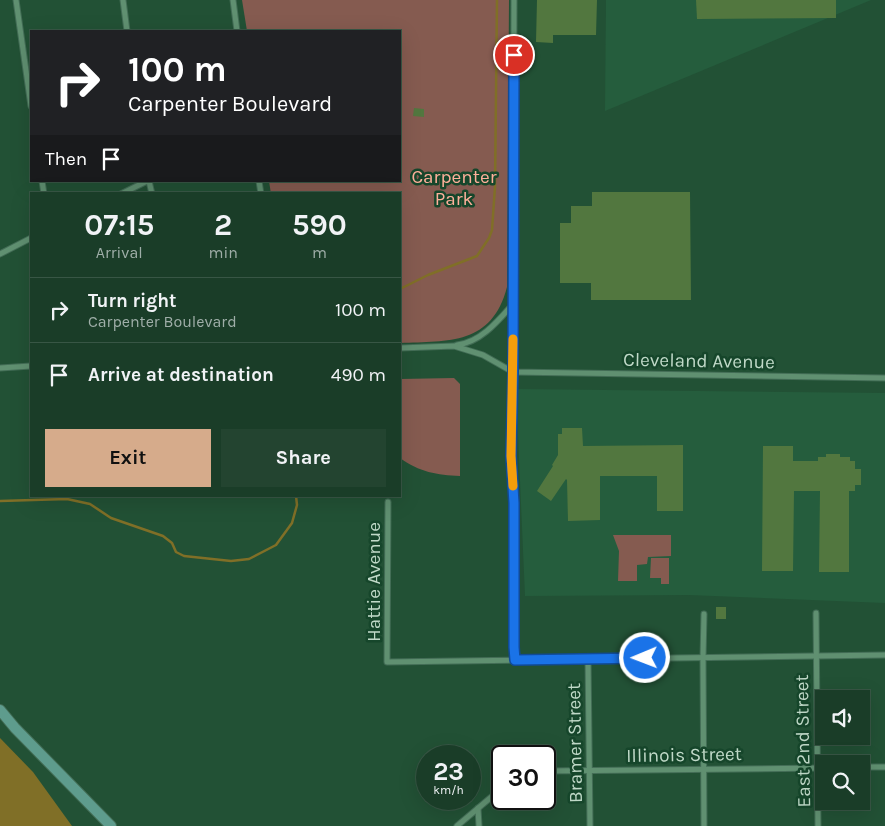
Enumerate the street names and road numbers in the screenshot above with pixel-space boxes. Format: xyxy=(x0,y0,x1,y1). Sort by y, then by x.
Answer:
street label: Cleveland Avenue xyxy=(623,349,775,373)
street label: Hattie Avenue xyxy=(363,522,385,642)
street label: East 2nd Street xyxy=(791,674,815,808)
street label: Bramer Street xyxy=(563,683,587,803)
street label: Illinois Street xyxy=(626,743,742,767)

